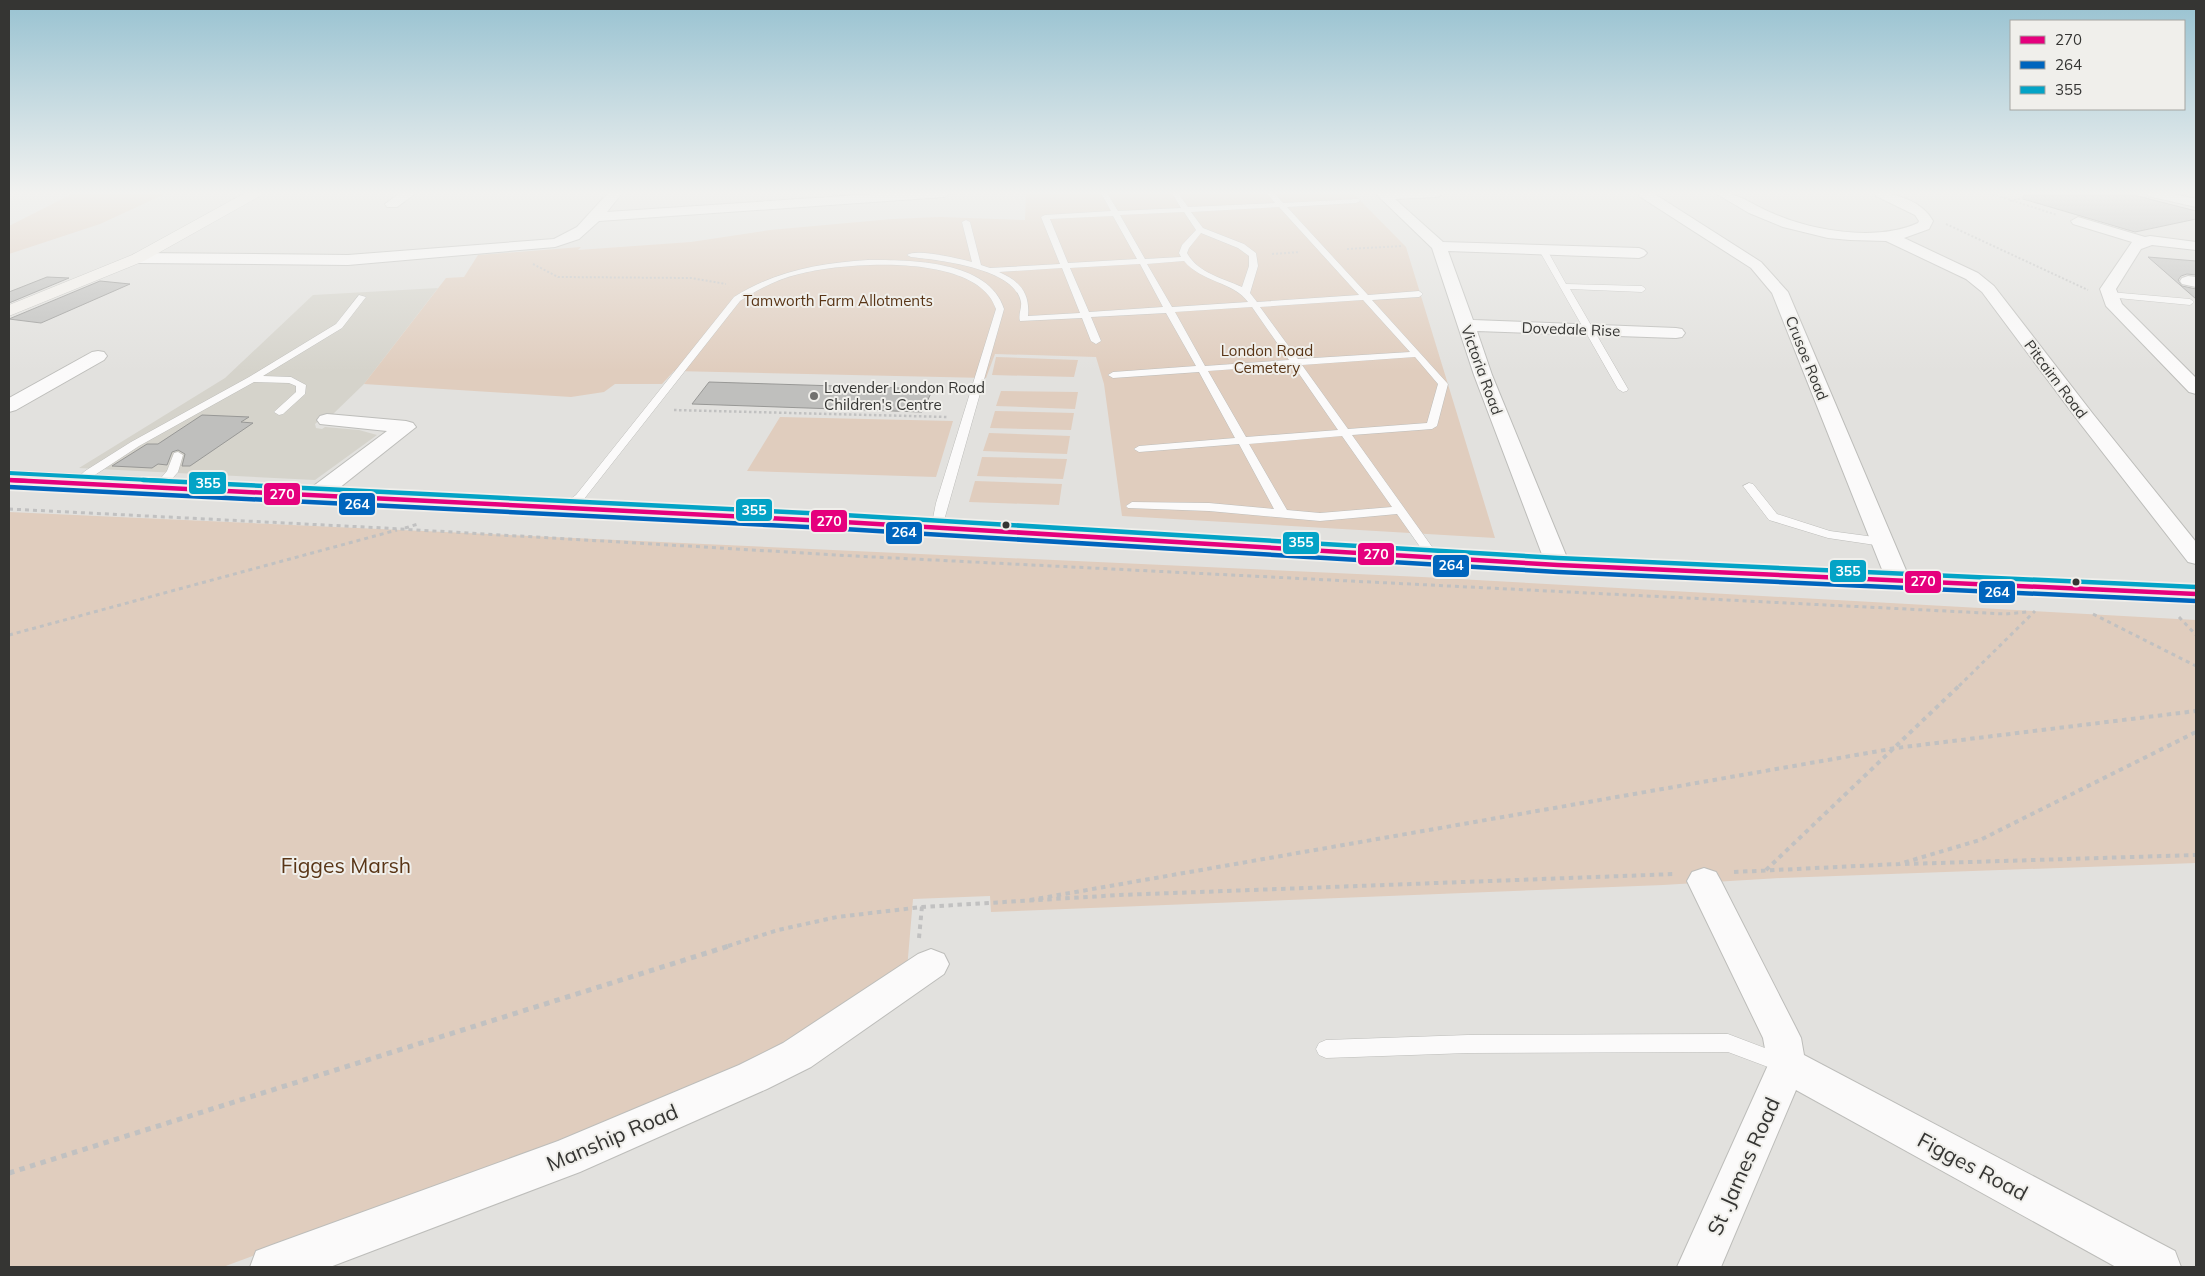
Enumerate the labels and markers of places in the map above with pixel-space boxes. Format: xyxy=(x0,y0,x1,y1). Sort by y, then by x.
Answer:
place label: Lavender London Road Children's Centre xyxy=(824,378,985,414)
marker: Lavender London Road Children's Centre xyxy=(808,390,820,402)
unlabelled marker xyxy=(1001,520,1011,530)
unlabelled marker xyxy=(2071,577,2081,587)

